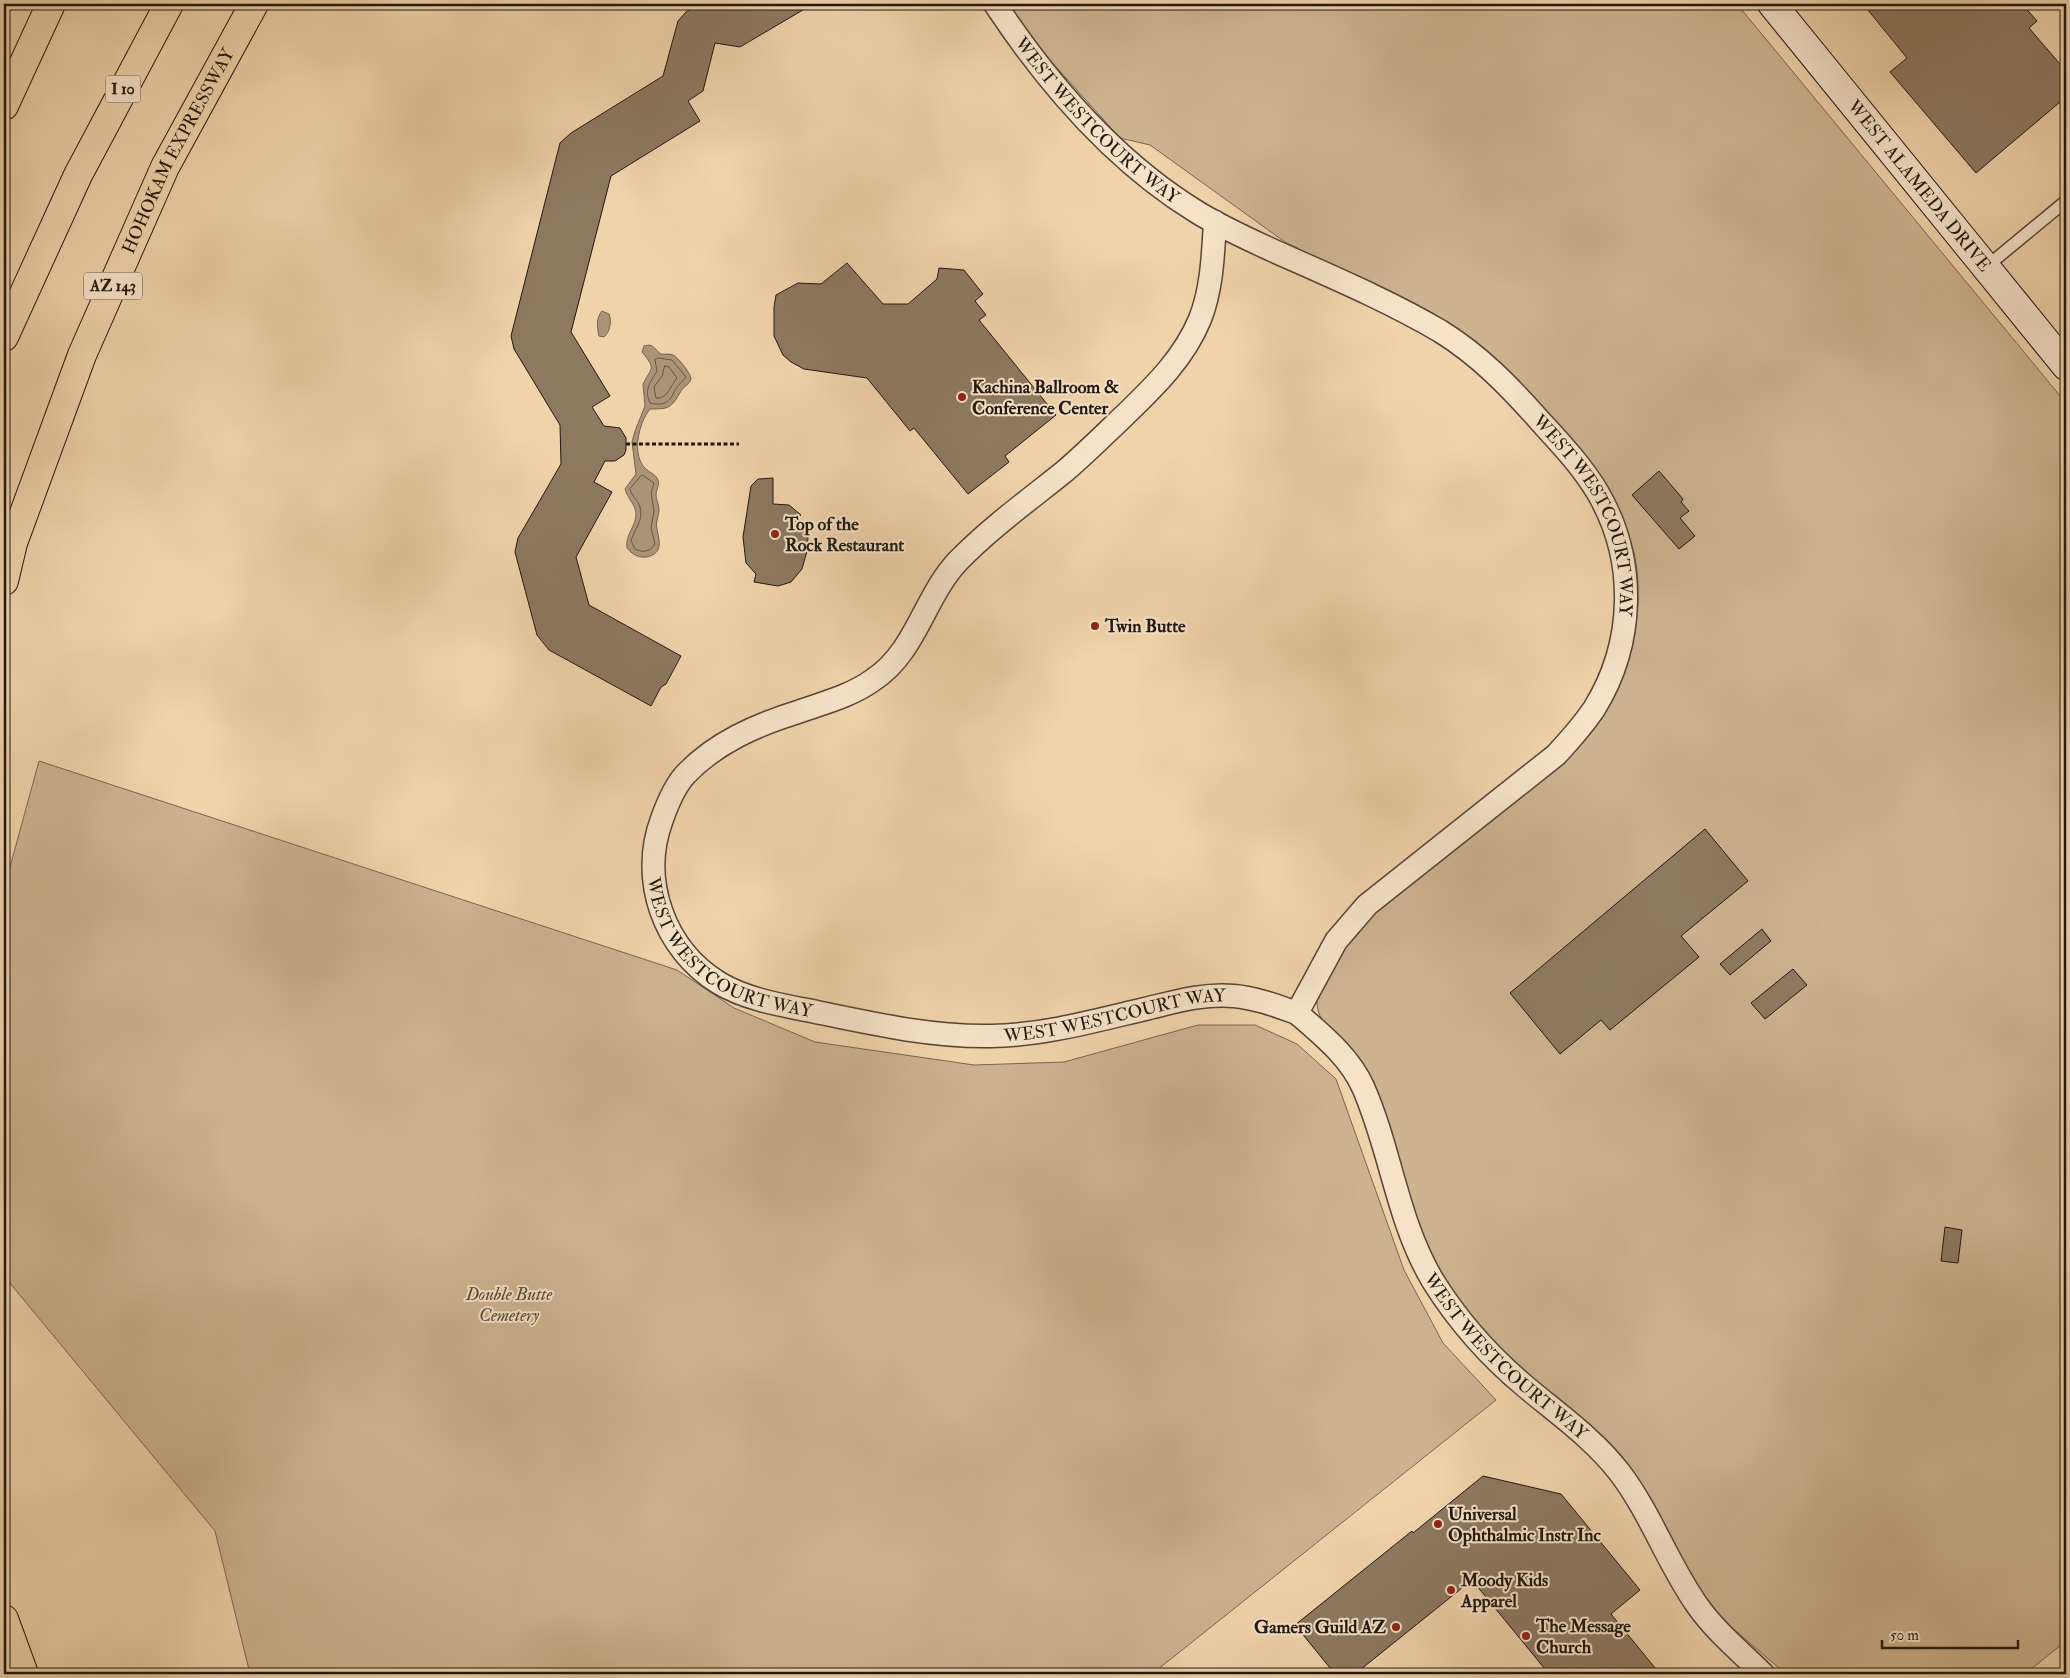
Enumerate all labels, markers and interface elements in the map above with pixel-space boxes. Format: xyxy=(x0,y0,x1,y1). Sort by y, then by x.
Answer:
street label: WEST WESTCOURT WAY xyxy=(1010,32,1185,209)
street label: HOHOKAM EXPRESSWAY xyxy=(117,43,240,257)
road number: I 10 xyxy=(106,76,140,102)
street label: WEST ALAMEDA DRIVE xyxy=(1842,94,1996,276)
road number: AZ 143 xyxy=(84,272,142,300)
place label: Kachina Ballroom & Conference Center xyxy=(972,376,1119,420)
marker: Kachina Ballroom & Conference Center xyxy=(956,391,968,403)
street label: WEST WESTCOURT WAY xyxy=(1527,409,1638,618)
place label: Top of the Rock Restaurant xyxy=(784,513,904,557)
marker: Top of the Rock Restaurant xyxy=(769,528,781,540)
place label: Twin Butte xyxy=(1104,615,1186,638)
marker: Twin Butte xyxy=(1089,620,1101,632)
street label: WEST WESTCOURT WAY xyxy=(642,875,815,1023)
street label: WEST WESTCOURT WAY xyxy=(1002,984,1227,1047)
street label: WEST WESTCOURT WAY xyxy=(1419,1268,1593,1445)
park label: Double Butte Cemetery xyxy=(465,1283,553,1327)
place label: Universal Ophthalmic Instr Inc xyxy=(1448,1503,1602,1547)
marker: Universal Ophthalmic Instr Inc xyxy=(1432,1518,1444,1530)
place label: Moody Kids Apparel xyxy=(1460,1569,1548,1613)
marker: Moody Kids Apparel xyxy=(1445,1584,1457,1596)
place label: The Message Church xyxy=(1535,1615,1631,1659)
place label: Gamers Guild AZ xyxy=(1254,1616,1386,1639)
scale bar xyxy=(1882,1618,2019,1650)
marker: Gamers Guild AZ xyxy=(1390,1621,1402,1633)
text: 50 m xyxy=(1890,1626,1919,1645)
marker: The Message Church xyxy=(1520,1630,1532,1642)

